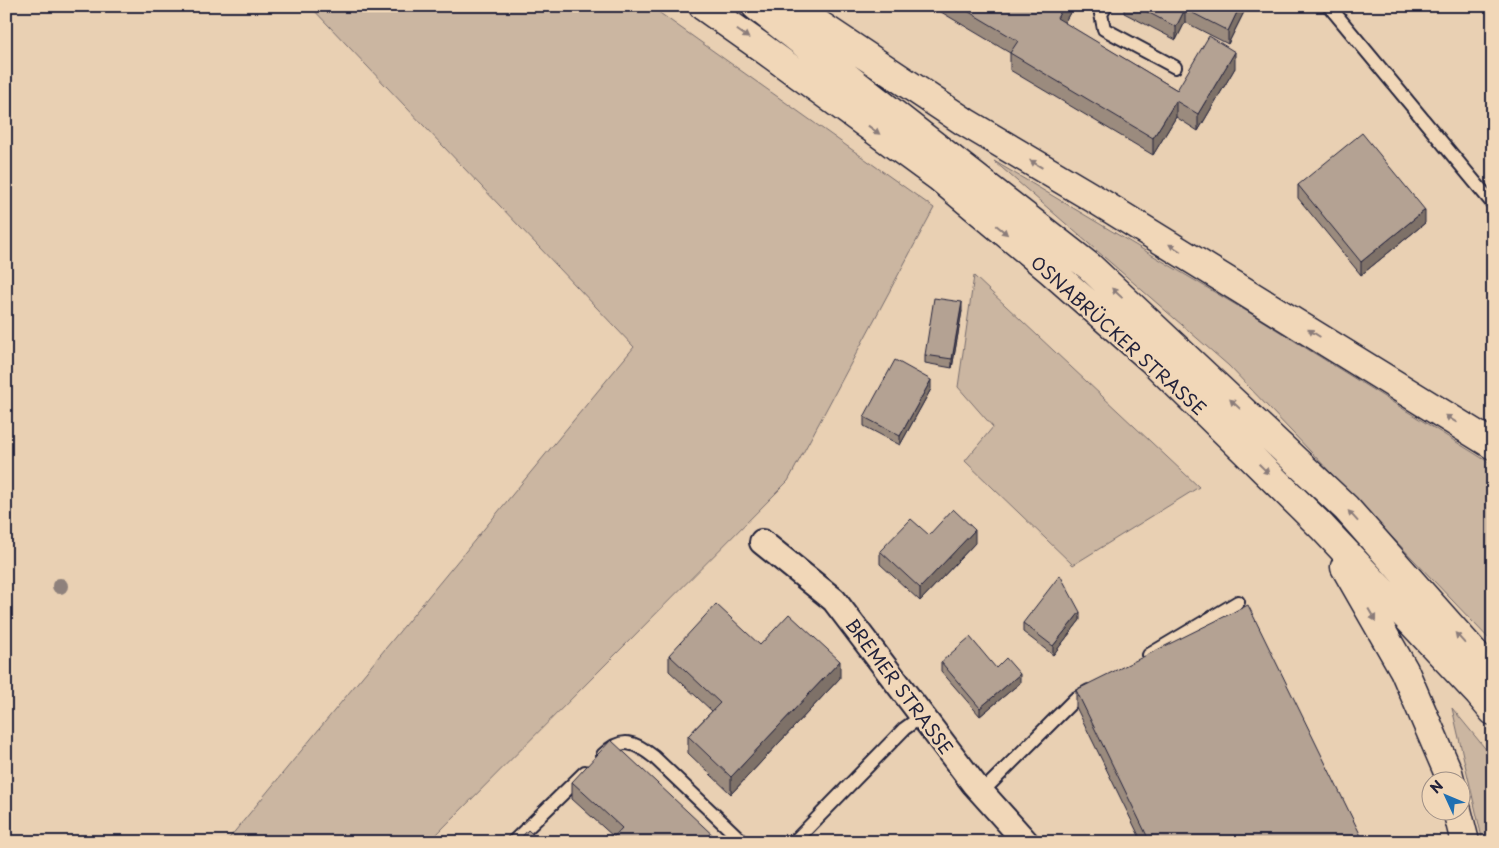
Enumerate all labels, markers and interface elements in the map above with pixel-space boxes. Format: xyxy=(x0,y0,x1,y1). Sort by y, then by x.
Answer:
one-way arrow xyxy=(736,29,750,39)
one-way arrow xyxy=(867,125,881,135)
one-way arrow xyxy=(1029,160,1044,168)
one-way arrow xyxy=(995,225,1008,236)
one-way arrow xyxy=(1169,243,1182,253)
street label: OSNABRÜCKER STRASSE xyxy=(1025,249,1213,421)
one-way arrow xyxy=(1111,287,1123,299)
one-way arrow xyxy=(1307,329,1320,338)
one-way arrow xyxy=(1229,398,1241,410)
one-way arrow xyxy=(1445,415,1458,424)
one-way arrow xyxy=(1258,463,1270,475)
one-way arrow xyxy=(1347,510,1359,522)
one-way arrow xyxy=(1368,608,1377,621)
street label: BREMER STRASSE xyxy=(840,612,960,760)
one-way arrow xyxy=(1455,631,1466,644)
north arrow xyxy=(1422,770,1472,820)
text: N xyxy=(1425,775,1448,798)

